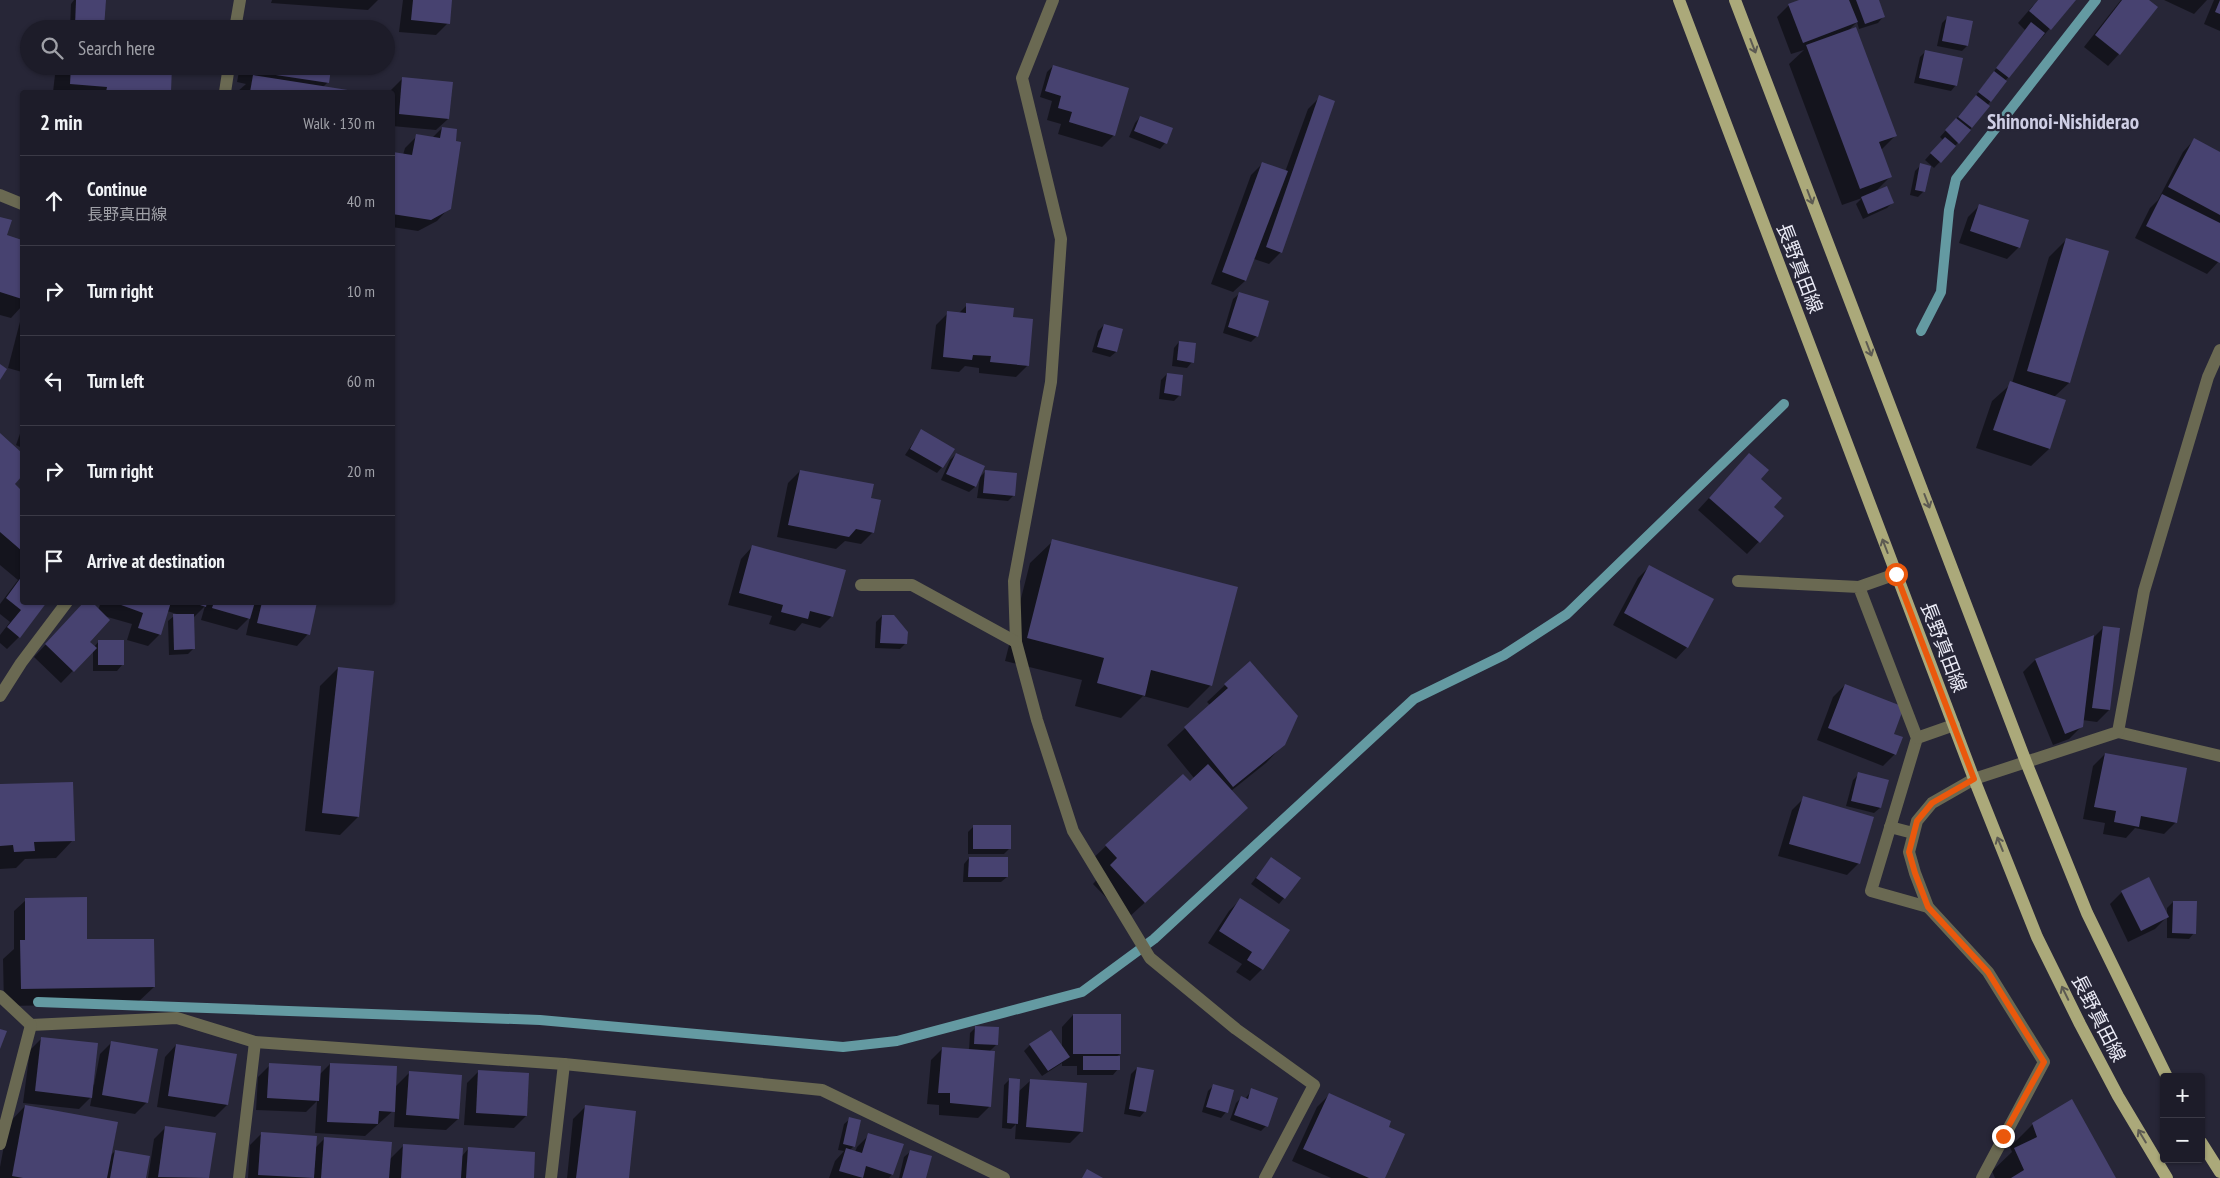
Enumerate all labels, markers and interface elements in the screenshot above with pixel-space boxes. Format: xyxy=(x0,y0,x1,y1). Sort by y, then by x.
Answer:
search box xyxy=(20,20,395,75)
icon: search xyxy=(38,34,66,62)
text: Search here xyxy=(78,36,155,60)
one-way arrow xyxy=(1749,38,1758,53)
district label: Shinonoi-Nishiderao xyxy=(1987,108,2139,135)
text: 2 min xyxy=(40,109,82,136)
text: Walk · 130 m xyxy=(303,113,375,133)
text: Continue xyxy=(87,177,147,201)
icon: ahead xyxy=(40,187,68,215)
one-way arrow xyxy=(1807,190,1816,205)
text: 40 m xyxy=(347,191,375,211)
text: 長野真田線 xyxy=(87,204,167,224)
street label: 長野真田線 xyxy=(1772,219,1828,317)
icon: right xyxy=(40,277,68,305)
text: Turn right xyxy=(87,279,153,303)
text: 10 m xyxy=(347,281,375,301)
one-way arrow xyxy=(1864,341,1874,356)
icon: left xyxy=(40,367,68,395)
text: Turn left xyxy=(87,369,144,393)
text: 60 m xyxy=(347,371,375,391)
icon: right xyxy=(40,457,68,485)
text: Turn right xyxy=(87,459,153,483)
text: 20 m xyxy=(347,461,375,481)
one-way arrow xyxy=(1922,493,1932,508)
one-way arrow xyxy=(1880,538,1889,554)
icon: arrive xyxy=(40,547,68,575)
text: Arrive at destination xyxy=(87,549,225,573)
route start xyxy=(1885,563,1908,586)
street label: 長野真田線 xyxy=(1916,598,1972,696)
one-way arrow xyxy=(1995,837,2004,852)
street label: 長野真田線 xyxy=(2067,970,2131,1066)
one-way arrow xyxy=(2059,986,2069,1001)
map controls xyxy=(2160,1073,2205,1163)
button: + xyxy=(2160,1073,2205,1118)
button: − xyxy=(2160,1118,2205,1163)
route end xyxy=(1992,1125,2015,1148)
one-way arrow xyxy=(2136,1130,2146,1144)

